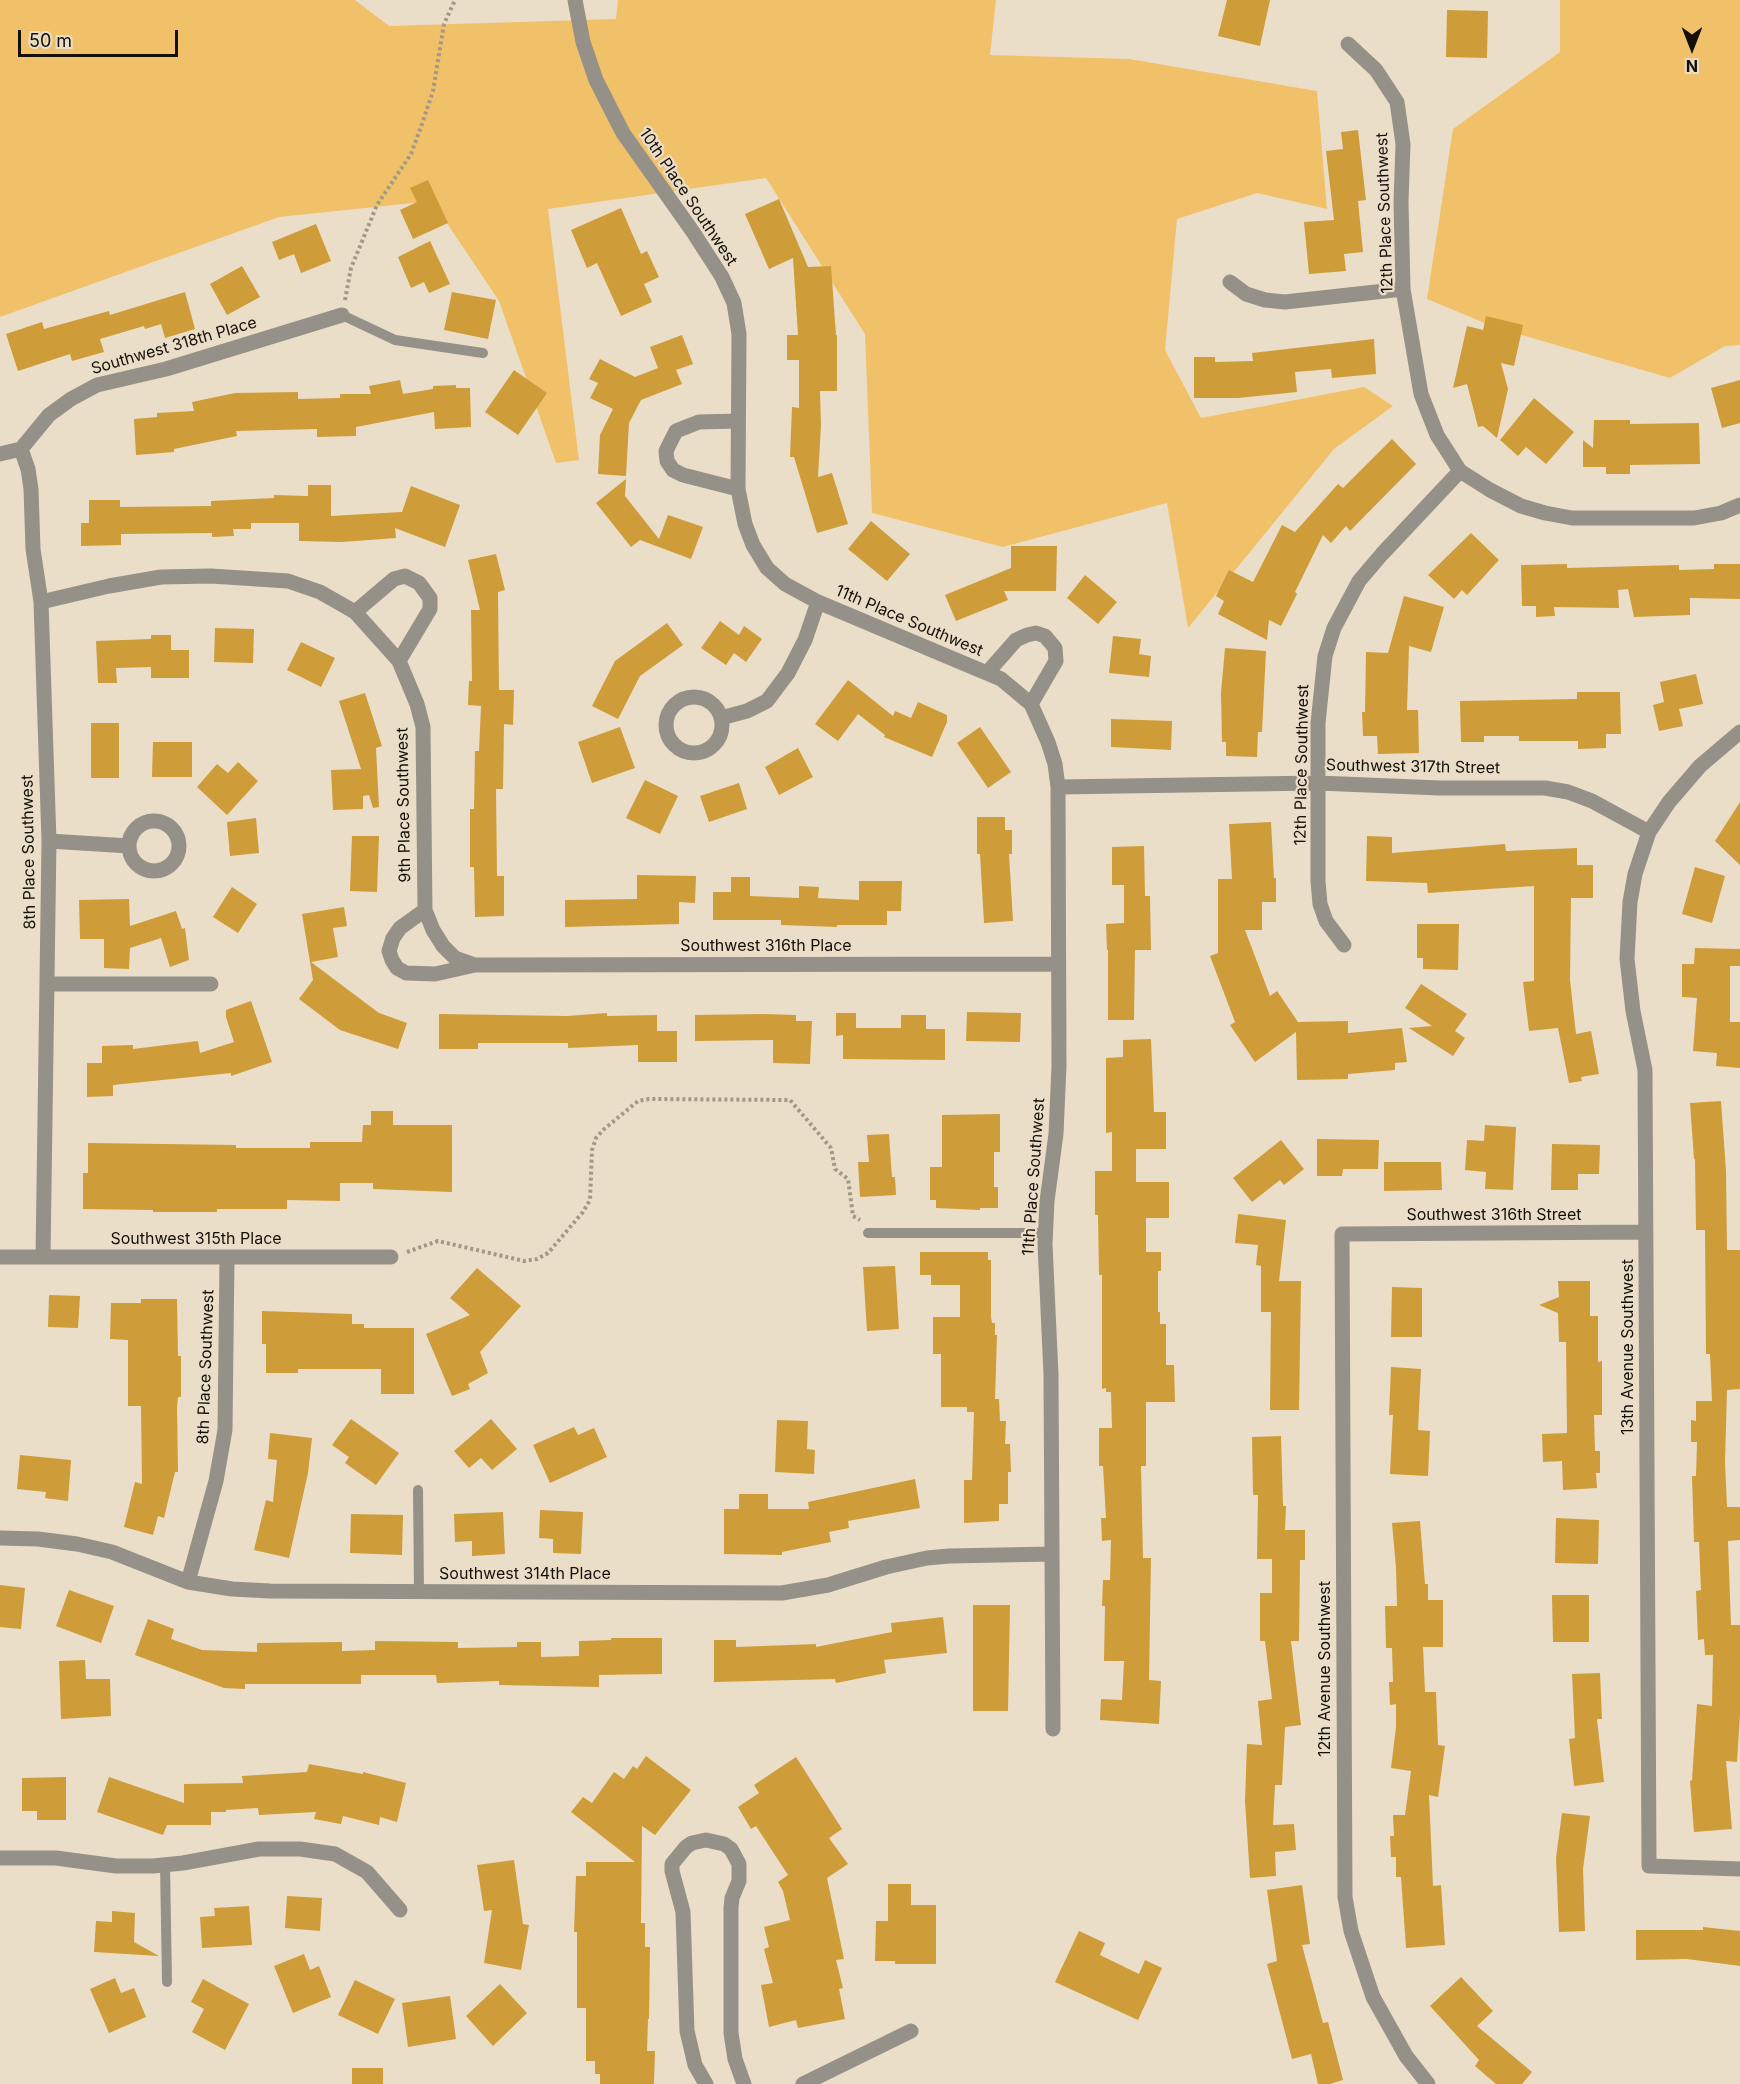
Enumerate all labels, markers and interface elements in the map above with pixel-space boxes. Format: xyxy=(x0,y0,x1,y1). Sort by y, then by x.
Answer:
scale bar xyxy=(21,18,182,56)
north arrow xyxy=(1662,18,1722,78)
text: 50 m xyxy=(29,30,72,51)
text: N xyxy=(1686,56,1698,76)
street label: 10th Place Southwest xyxy=(635,125,741,269)
street label: 12th Place Southwest xyxy=(1373,132,1397,294)
street label: Southwest 318th Place xyxy=(89,313,259,379)
street label: 11th Place Southwest xyxy=(832,581,986,661)
street label: 12th Place Southwest xyxy=(1291,684,1313,846)
street label: 9th Place Southwest xyxy=(393,727,415,883)
street label: Southwest 317th Street xyxy=(1326,756,1500,778)
street label: 8th Place Southwest xyxy=(18,774,40,930)
street label: Southwest 316th Place xyxy=(680,936,852,956)
street label: 11th Place Southwest xyxy=(1019,1097,1049,1257)
street label: Southwest 316th Street xyxy=(1407,1205,1581,1225)
street label: Southwest 315th Place xyxy=(110,1229,282,1249)
street label: 13th Avenue Southwest xyxy=(1618,1259,1638,1435)
street label: 8th Place Southwest xyxy=(194,1289,218,1445)
street label: Southwest 314th Place xyxy=(439,1564,611,1584)
street label: 12th Avenue Southwest xyxy=(1315,1581,1335,1757)

